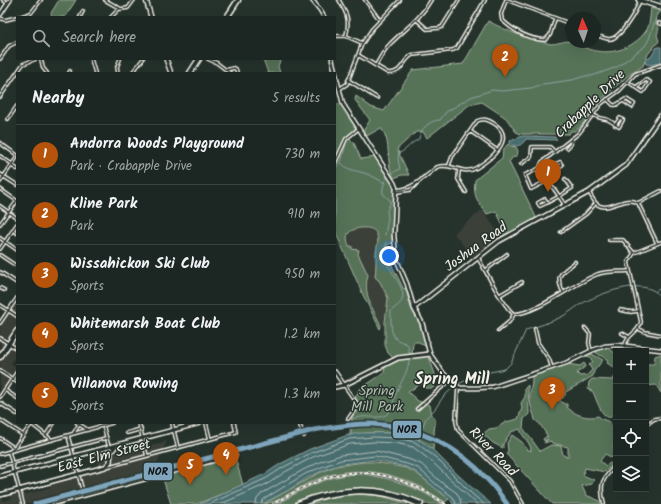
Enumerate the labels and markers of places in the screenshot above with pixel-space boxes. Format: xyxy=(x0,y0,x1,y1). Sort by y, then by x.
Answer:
pin: 2 xyxy=(492,44,518,77)
pin: 1 xyxy=(535,159,561,192)
pin: 3 xyxy=(539,377,565,410)
pin: 4 xyxy=(213,442,239,475)
pin: 5 xyxy=(177,452,203,485)

